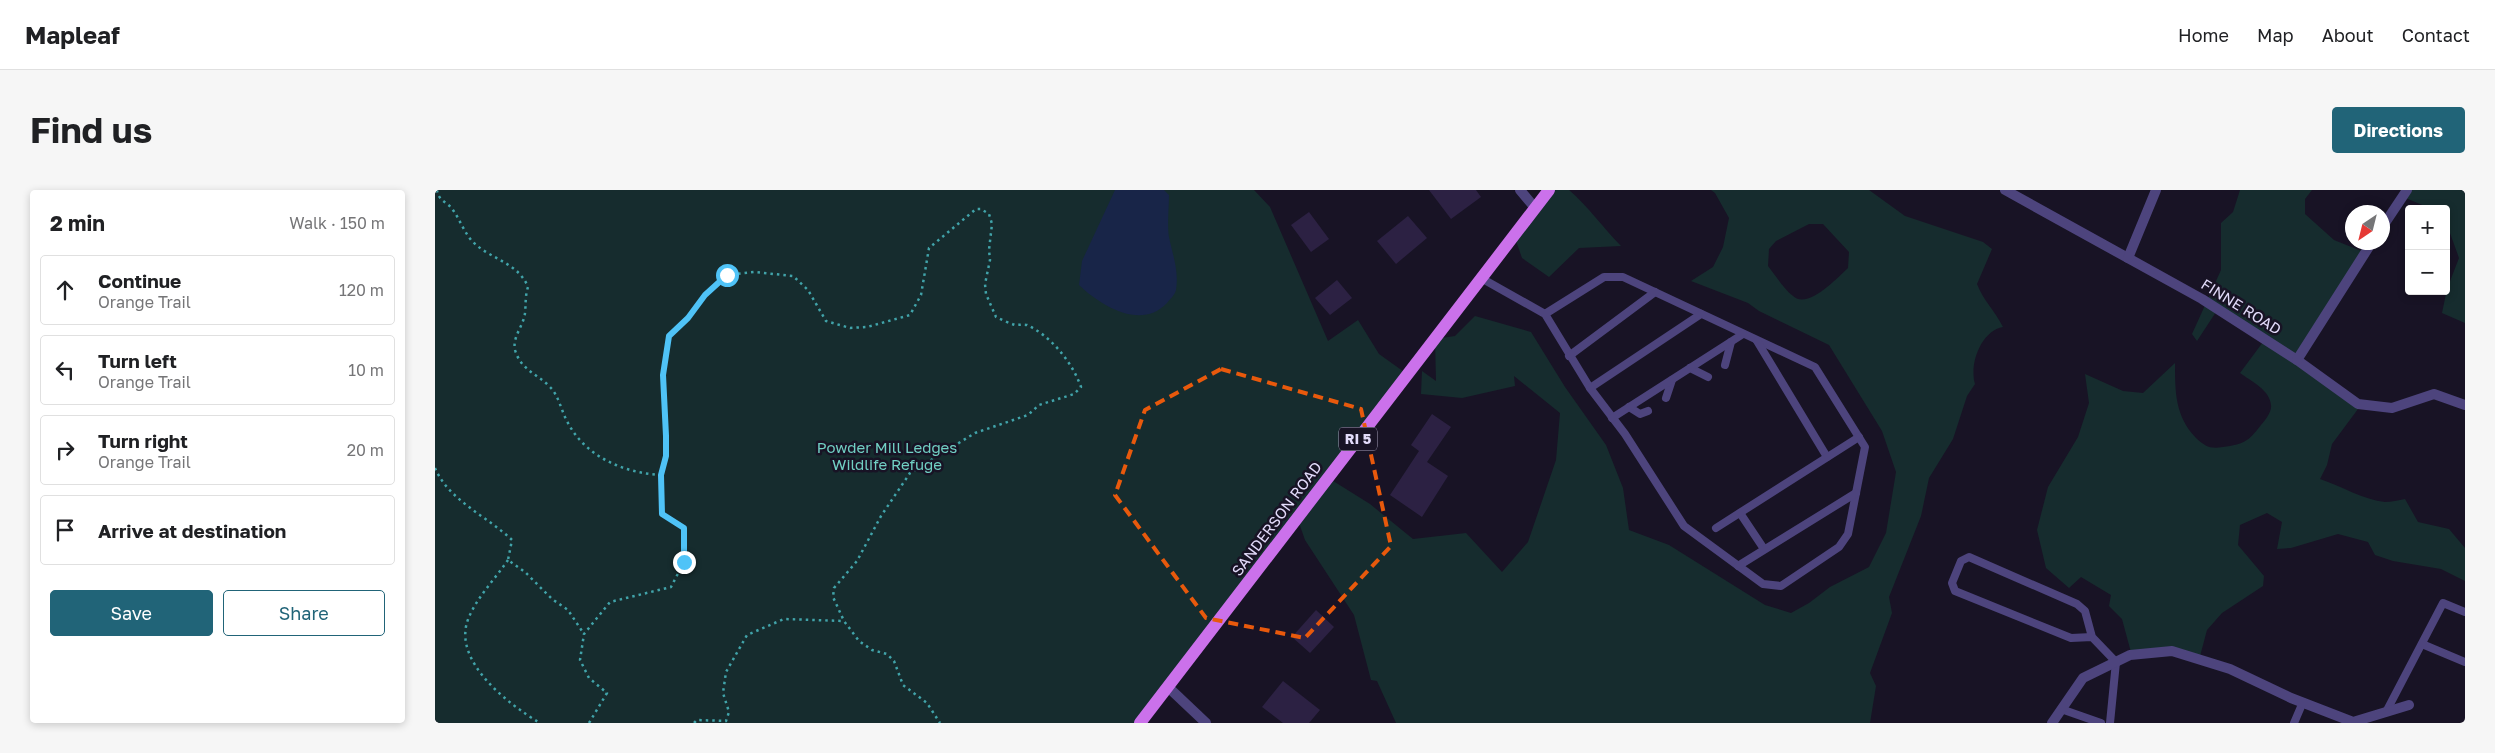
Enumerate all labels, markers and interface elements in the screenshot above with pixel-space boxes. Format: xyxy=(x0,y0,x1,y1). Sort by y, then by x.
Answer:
text: Mapleaf xyxy=(25,20,120,49)
text: Home xyxy=(2178,24,2229,46)
text: Map xyxy=(2257,24,2294,46)
text: About xyxy=(2322,24,2374,46)
text: Contact xyxy=(2402,24,2470,46)
button: Directions xyxy=(2332,107,2465,153)
text: Find us xyxy=(30,109,152,151)
north arrow xyxy=(2345,205,2390,250)
map controls xyxy=(2405,205,2450,295)
button: + xyxy=(2405,205,2450,250)
text: 2 min xyxy=(50,210,105,236)
text: Walk · 150 m xyxy=(289,213,385,233)
button: − xyxy=(2405,250,2450,295)
route start xyxy=(716,264,739,287)
text: Continue xyxy=(98,269,181,292)
street label: FINNE ROAD xyxy=(2198,274,2285,338)
icon: ahead xyxy=(51,276,79,304)
text: 120 m xyxy=(339,280,384,300)
text: Orange Trail xyxy=(98,292,191,312)
text: Turn left xyxy=(98,349,177,372)
icon: left xyxy=(51,356,79,384)
text: 10 m xyxy=(348,360,384,380)
text: Orange Trail xyxy=(98,372,191,392)
road number: RI 5 xyxy=(1339,428,1377,450)
text: Turn right xyxy=(98,429,188,452)
icon: right xyxy=(51,436,79,464)
park label: Powder Mill Ledges Wildlife Refuge xyxy=(817,438,957,473)
text: 20 m xyxy=(347,440,384,460)
text: Orange Trail xyxy=(98,452,191,472)
street label: SANDERSON ROAD xyxy=(1227,458,1325,579)
icon: arrive xyxy=(51,516,79,544)
text: Arrive at destination xyxy=(98,519,286,542)
route end xyxy=(673,551,696,574)
button: Save xyxy=(50,590,213,636)
button: Share xyxy=(223,590,385,636)

